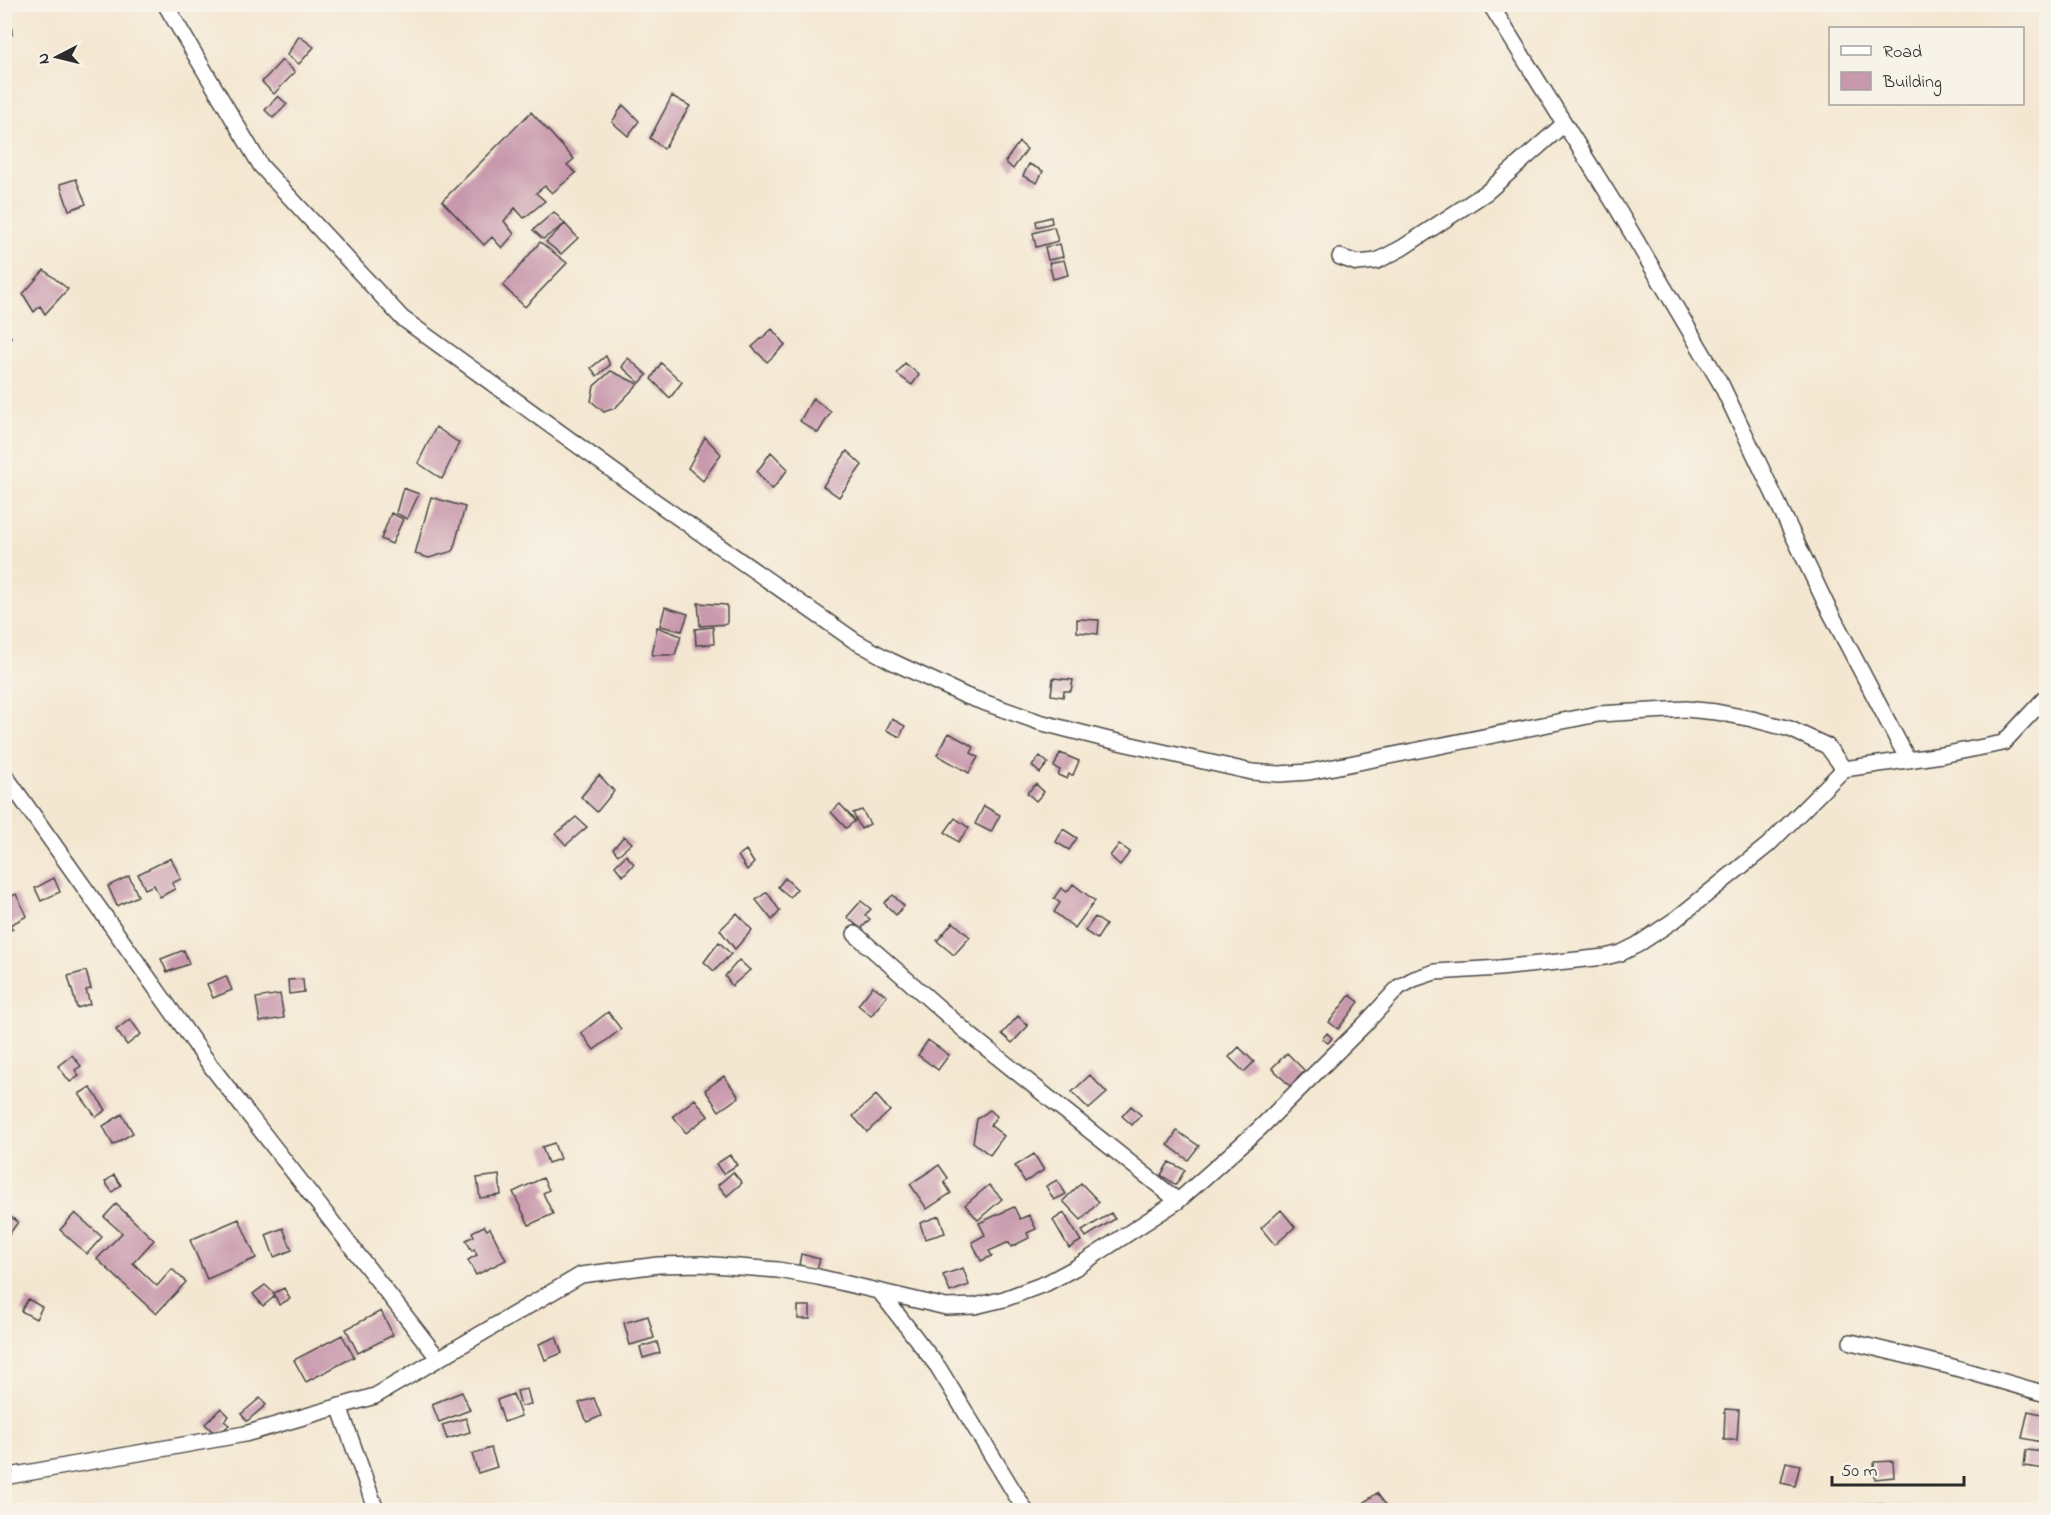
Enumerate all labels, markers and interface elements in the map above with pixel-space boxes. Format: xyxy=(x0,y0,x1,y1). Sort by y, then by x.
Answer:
north arrow xyxy=(27,27,87,87)
legend xyxy=(1829,27,2024,105)
text: Road xyxy=(1883,40,1922,66)
text: N xyxy=(32,52,57,65)
text: Building xyxy=(1882,70,1942,97)
scale bar xyxy=(1832,1449,1964,1487)
text: 50 m xyxy=(1841,1459,1878,1485)

